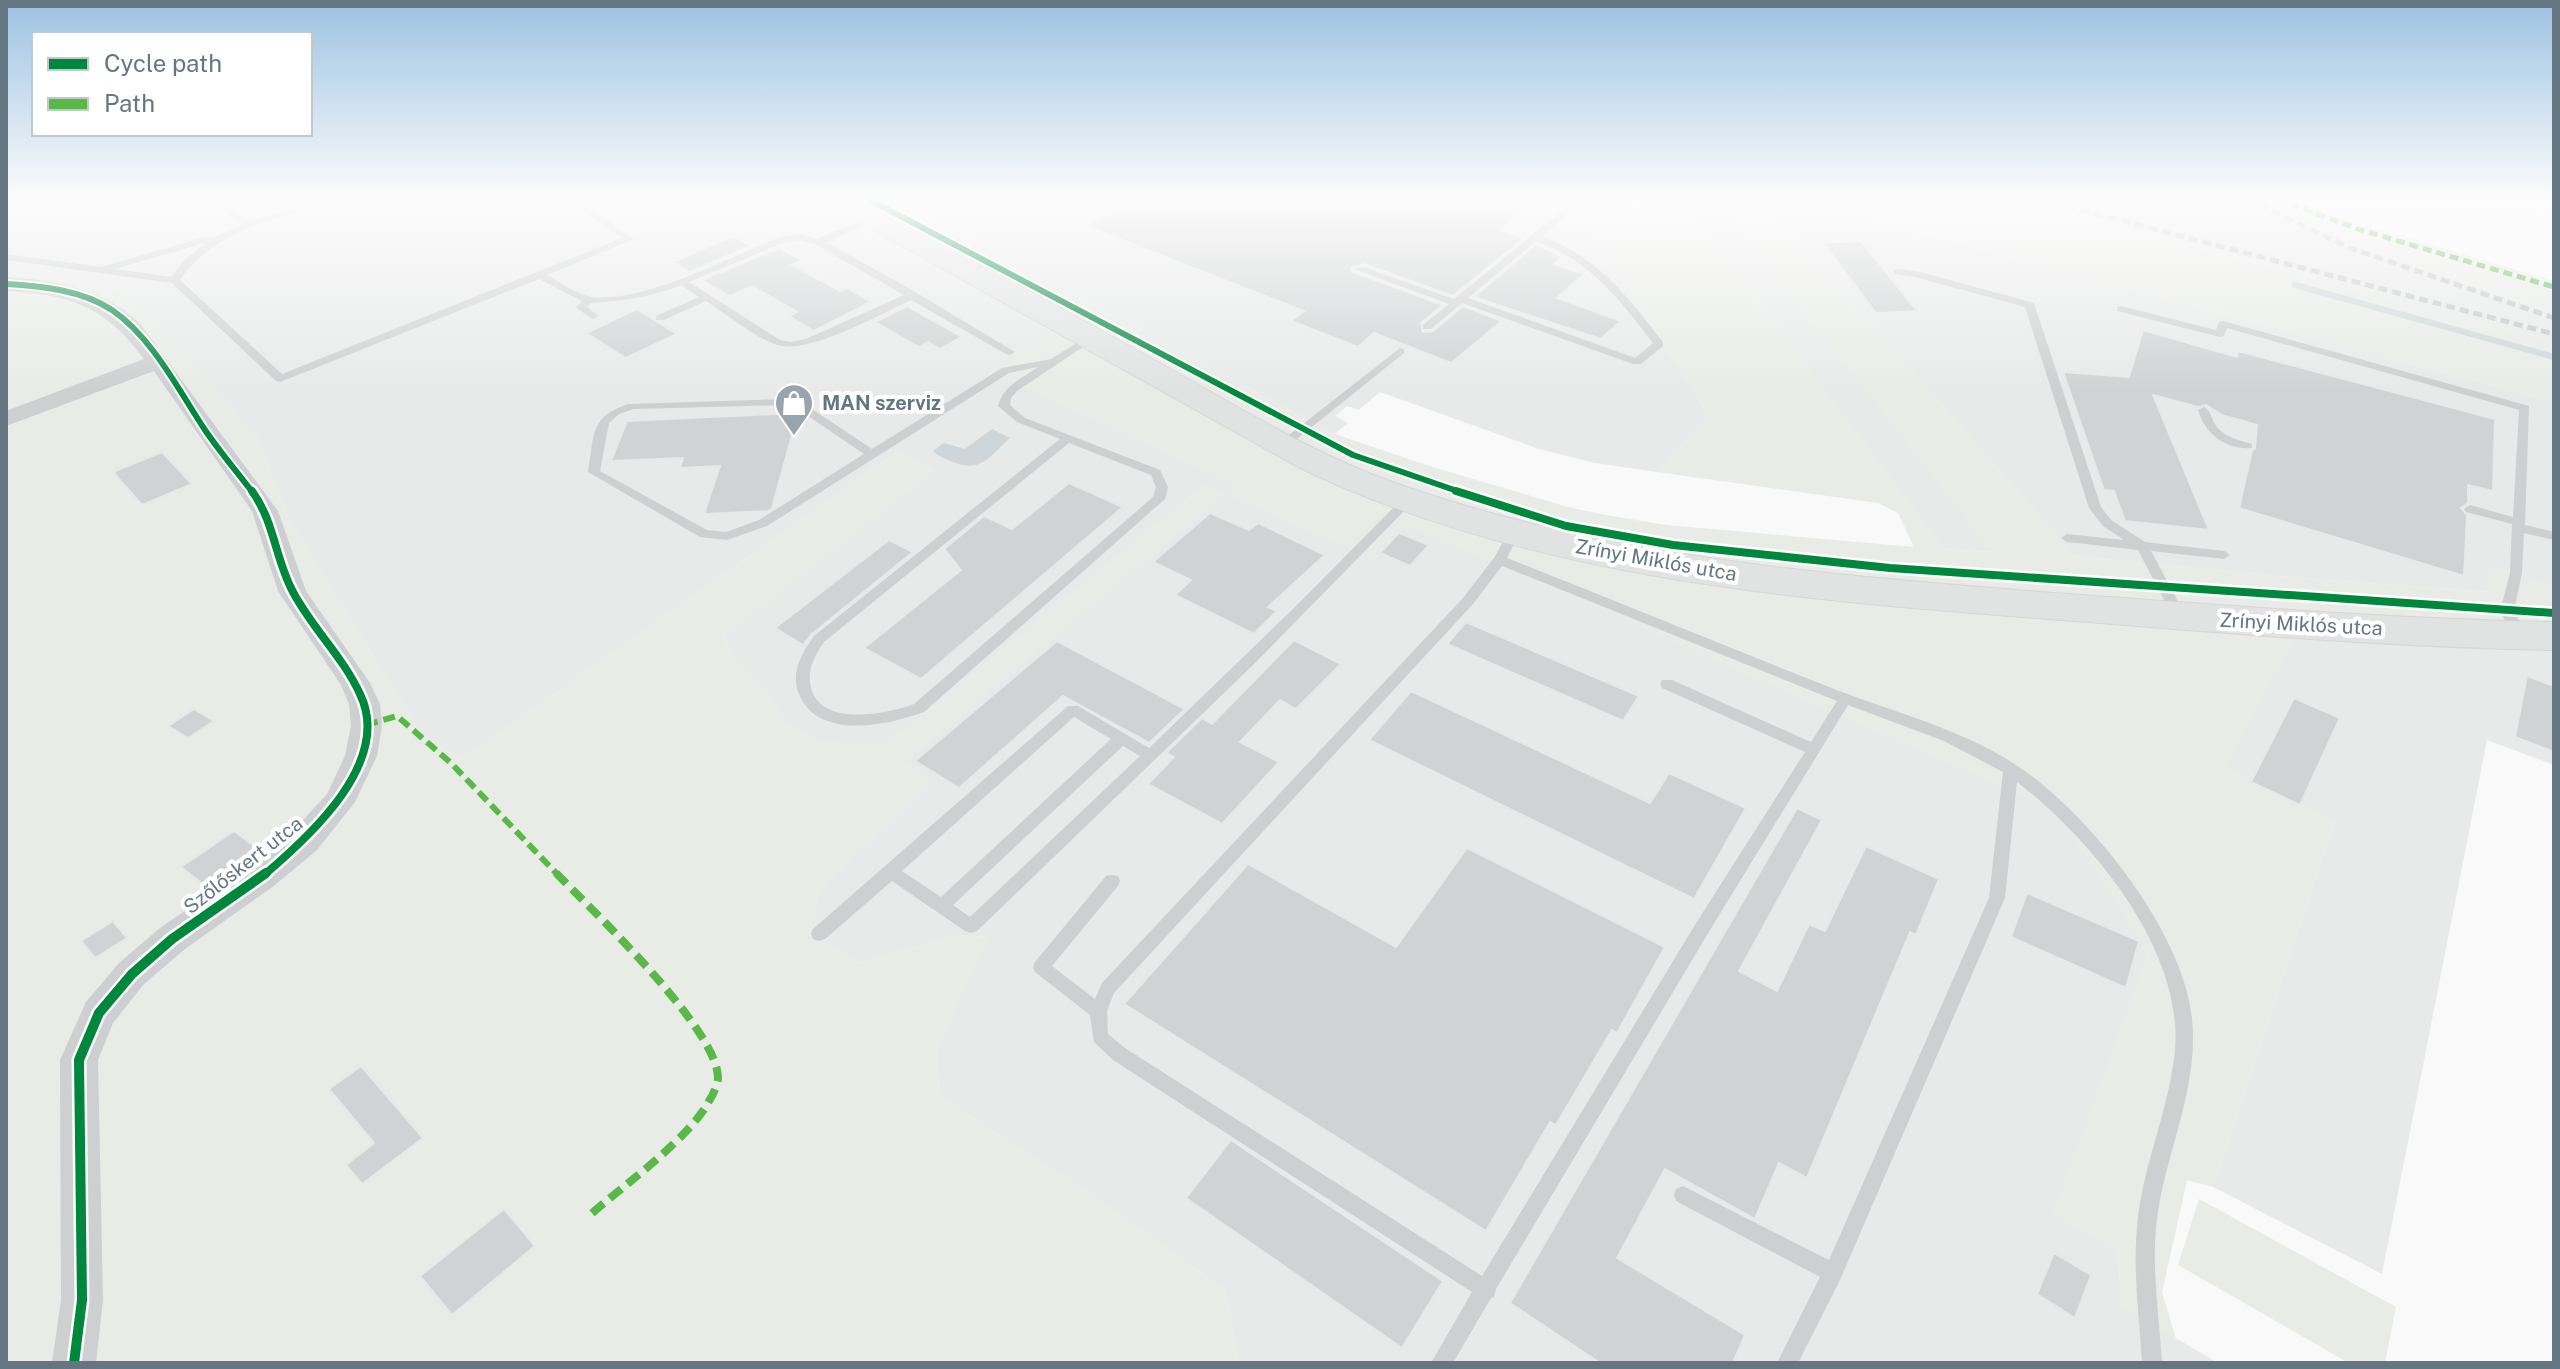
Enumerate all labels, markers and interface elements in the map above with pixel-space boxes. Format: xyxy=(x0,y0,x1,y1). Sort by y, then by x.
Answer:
legend xyxy=(32,32,312,136)
text: Cycle path xyxy=(104,49,222,77)
text: Path xyxy=(104,89,155,117)
shop icon: MAN szerviz xyxy=(773,382,815,437)
place label: MAN szerviz xyxy=(822,391,941,415)
street label: Zrínyi Miklós utca xyxy=(1573,534,1739,586)
street label: Zrínyi Miklós utca xyxy=(2219,608,2383,640)
street label: Szőlőskert utca xyxy=(179,811,307,919)

